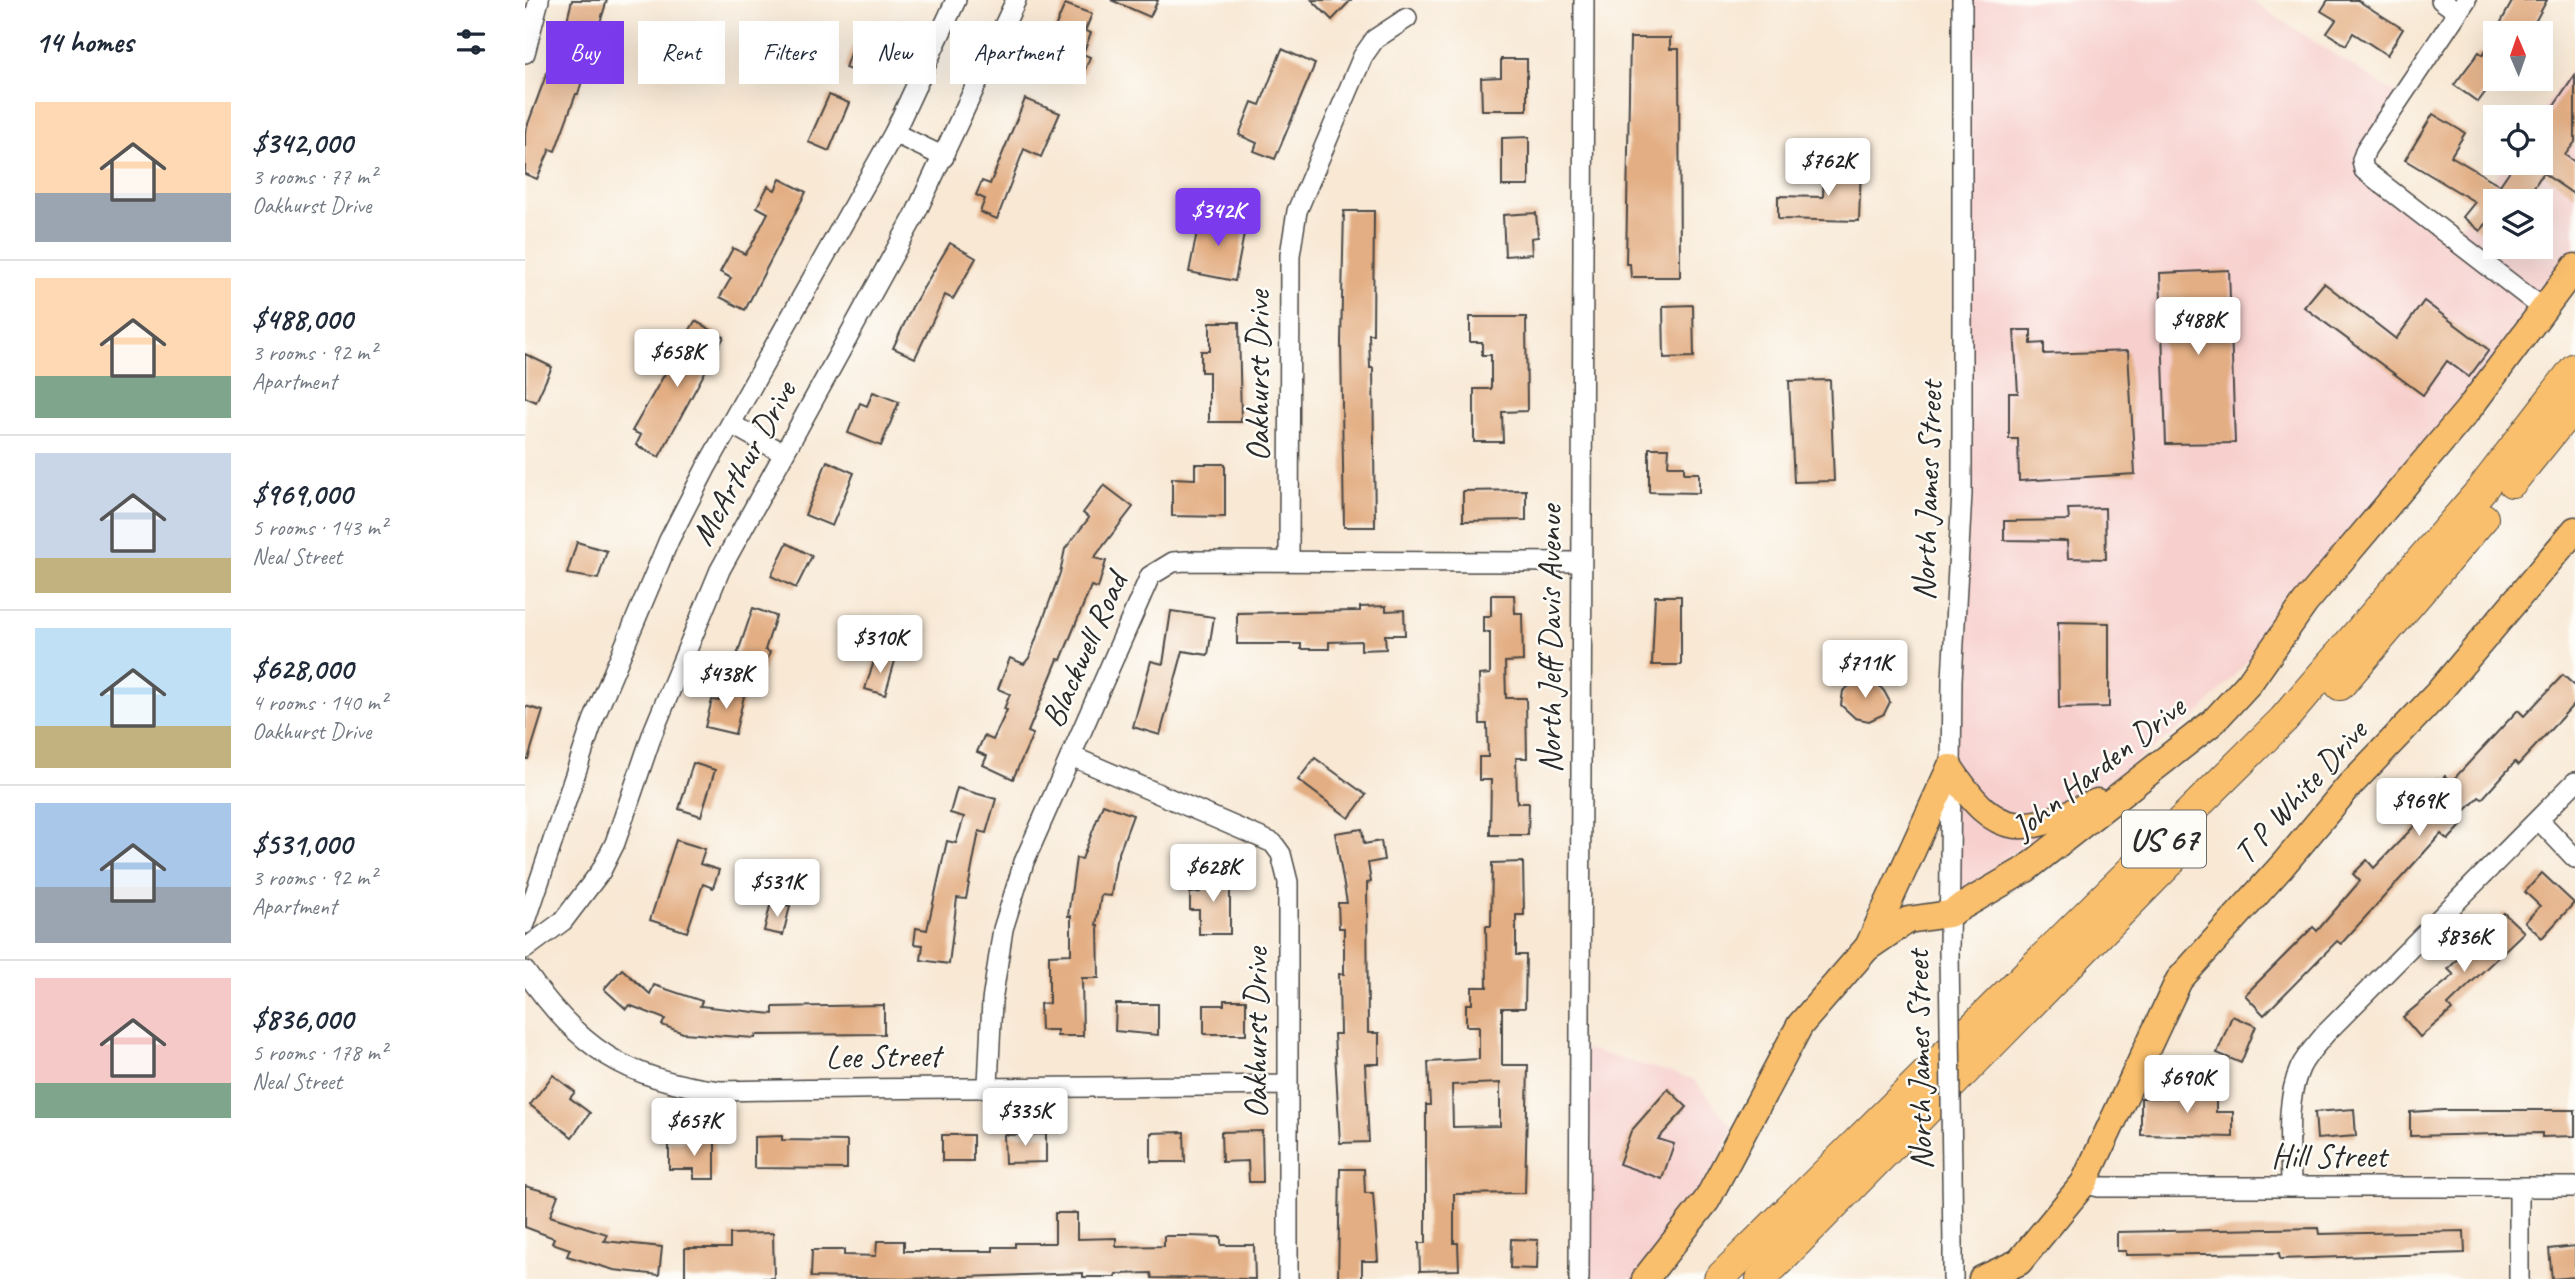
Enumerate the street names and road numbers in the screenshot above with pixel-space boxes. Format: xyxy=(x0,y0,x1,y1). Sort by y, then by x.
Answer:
street label: Oakhurst Drive xyxy=(1237,288,1279,462)
street label: McArthur Drive xyxy=(681,372,806,552)
street label: North James Street xyxy=(1902,378,1952,601)
street label: North Jeff Davis Avenue xyxy=(1529,503,1571,773)
street label: Blackwell Road xyxy=(1031,562,1139,734)
street label: John Harden Drive xyxy=(2001,685,2195,849)
street label: T P White Drive xyxy=(2224,709,2377,873)
road number: US 67 xyxy=(2122,810,2206,868)
street label: Oakhurst Drive xyxy=(1235,945,1277,1119)
street label: North James Street xyxy=(1896,947,1942,1170)
street label: Lee Street xyxy=(825,1034,945,1078)
street label: Hill Street xyxy=(2271,1135,2390,1177)

